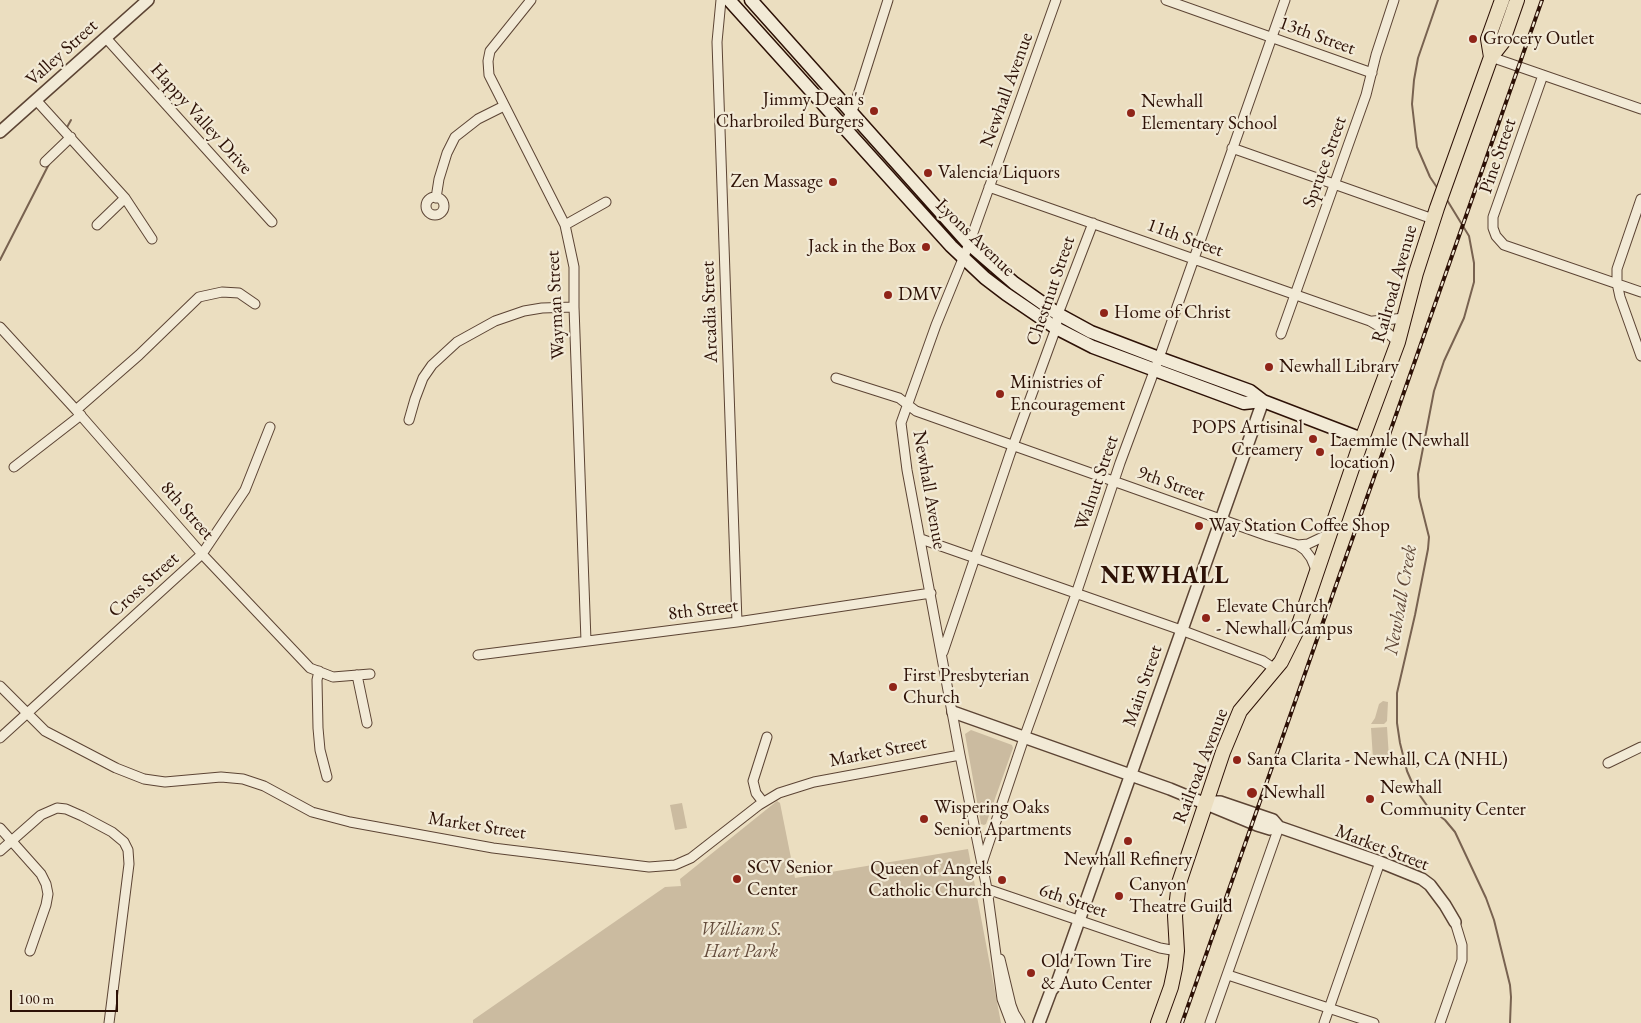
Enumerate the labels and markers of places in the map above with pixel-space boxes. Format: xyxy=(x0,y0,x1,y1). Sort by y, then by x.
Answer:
place label: Grocery Outlet xyxy=(1483,28,1594,50)
marker: Grocery Outlet xyxy=(1467,33,1479,45)
place label: Jimmy Dean's Charbroiled Burgers xyxy=(716,89,864,133)
place label: Newhall Elementary School xyxy=(1141,91,1277,135)
marker: Jimmy Dean's Charbroiled Burgers xyxy=(868,105,880,117)
marker: Newhall Elementary School xyxy=(1125,107,1137,119)
place label: Valencia Liquors xyxy=(938,162,1060,184)
marker: Valencia Liquors xyxy=(922,167,934,179)
place label: Zen Massage xyxy=(730,171,823,193)
marker: Zen Massage xyxy=(827,176,839,188)
place label: Jack in the Box xyxy=(808,236,916,258)
marker: Jack in the Box xyxy=(920,241,932,253)
place label: DMV xyxy=(898,284,942,306)
marker: DMV xyxy=(882,289,894,301)
place label: Home of Christ xyxy=(1114,302,1230,324)
marker: Home of Christ xyxy=(1098,307,1110,319)
place label: Newhall Library xyxy=(1279,356,1399,378)
marker: Newhall Library xyxy=(1263,361,1275,373)
place label: Ministries of Encouragement xyxy=(1010,372,1125,416)
marker: Ministries of Encouragement xyxy=(994,388,1006,400)
place label: POPS Artisinal Creamery xyxy=(1192,417,1303,461)
place label: Laemmle (Newhall location) xyxy=(1330,430,1469,474)
marker: POPS Artisinal Creamery xyxy=(1307,433,1319,445)
marker: Laemmle (Newhall location) xyxy=(1314,446,1326,458)
place label: Way Station Coffee Shop xyxy=(1209,515,1390,537)
marker: Way Station Coffee Shop xyxy=(1193,520,1205,532)
place label: Elevate Church - Newhall Campus xyxy=(1216,596,1353,640)
marker: Elevate Church - Newhall Campus xyxy=(1200,612,1212,624)
place label: First Presbyterian Church xyxy=(903,665,1030,709)
marker: First Presbyterian Church xyxy=(887,681,899,693)
place label: Santa Clarita - Newhall, CA (NHL) xyxy=(1247,749,1508,771)
marker: Santa Clarita - Newhall, CA (NHL) xyxy=(1231,754,1243,766)
place label: Newhall Community Center xyxy=(1380,777,1526,821)
place label: Newhall xyxy=(1263,782,1325,804)
marker: Newhall xyxy=(1245,786,1259,800)
marker: Newhall Community Center xyxy=(1364,793,1376,805)
place label: Wispering Oaks Senior Apartments xyxy=(934,797,1071,841)
marker: Wispering Oaks Senior Apartments xyxy=(918,813,930,825)
marker: Newhall Refinery xyxy=(1122,835,1134,847)
place label: Newhall Refinery xyxy=(1064,849,1192,871)
place label: SCV Senior Center xyxy=(747,857,833,901)
place label: Queen of Angels Catholic Church xyxy=(868,858,992,902)
marker: SCV Senior Center xyxy=(731,873,743,885)
marker: Queen of Angels Catholic Church xyxy=(996,874,1008,886)
place label: Canyon Theatre Guild xyxy=(1129,874,1233,918)
marker: Canyon Theatre Guild xyxy=(1113,890,1125,902)
place label: Old Town Tire & Auto Center xyxy=(1041,951,1152,995)
marker: Old Town Tire & Auto Center xyxy=(1025,967,1037,979)

